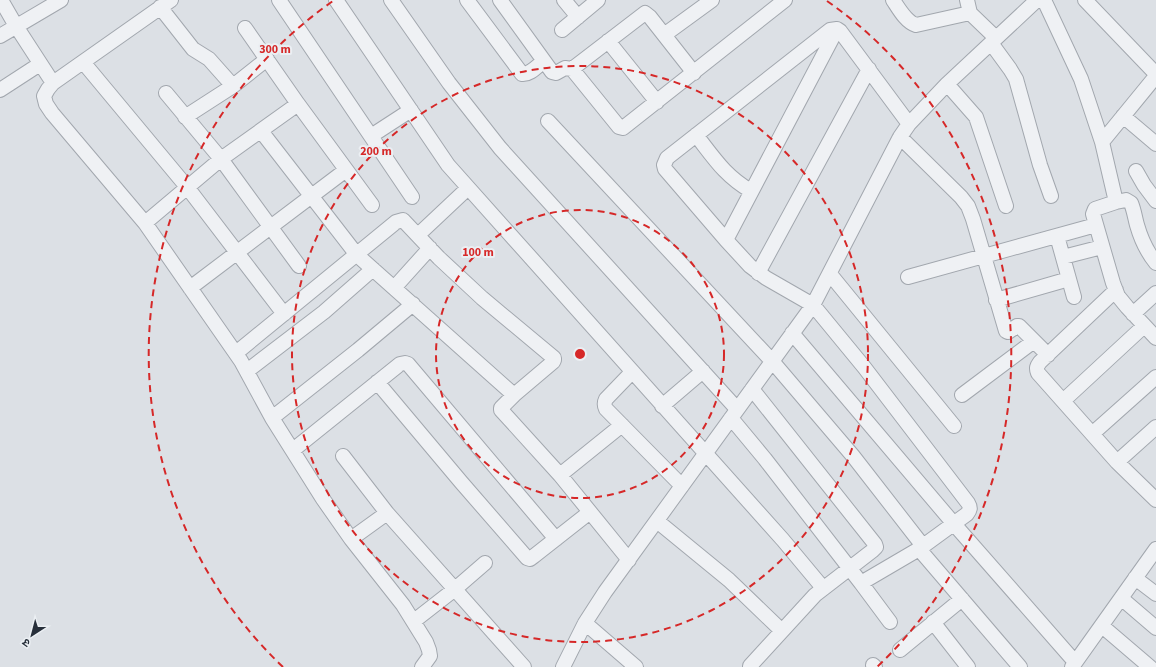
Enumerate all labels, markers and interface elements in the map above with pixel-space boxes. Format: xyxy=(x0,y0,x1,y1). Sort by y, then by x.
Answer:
text: 300 m xyxy=(259,41,291,58)
text: 200 m xyxy=(360,143,392,160)
text: 100 m xyxy=(462,244,494,261)
centre of rings xyxy=(573,347,587,361)
north arrow xyxy=(12,615,52,655)
text: उ xyxy=(19,634,33,651)

